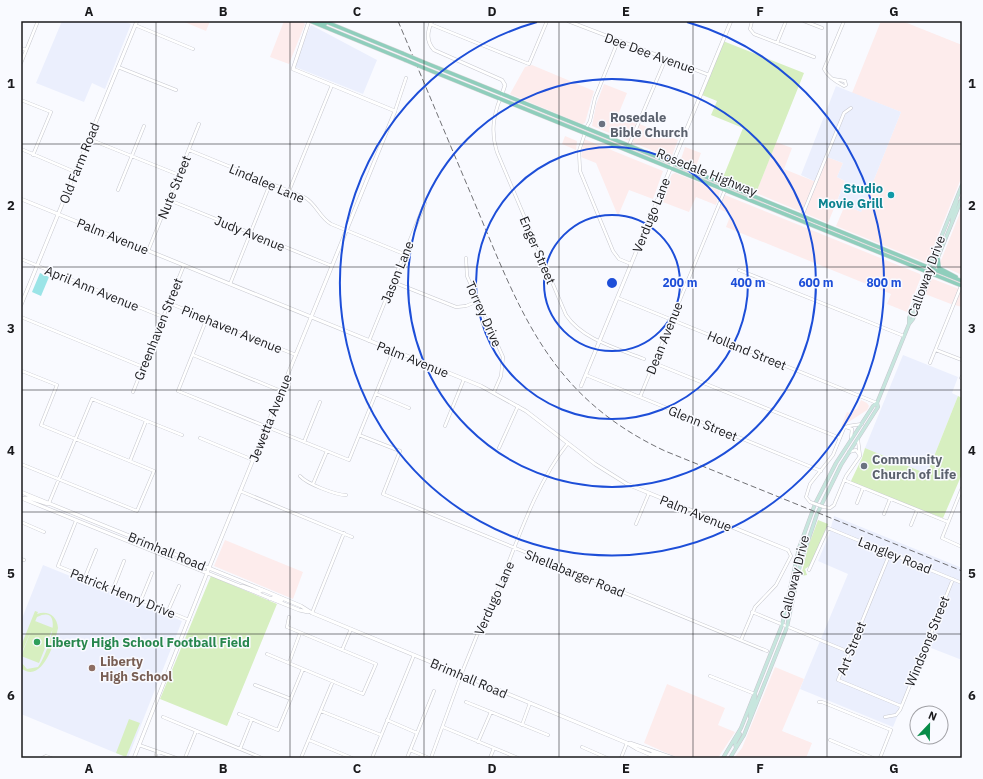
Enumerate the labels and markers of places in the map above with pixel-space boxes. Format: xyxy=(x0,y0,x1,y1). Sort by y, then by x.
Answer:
place label: Rosedale Bible Church xyxy=(610,109,688,141)
marker: Rosedale Bible Church xyxy=(597,119,607,129)
place label: Studio Movie Grill xyxy=(818,180,883,212)
marker: Studio Movie Grill xyxy=(886,190,896,200)
centre of rings xyxy=(605,276,619,290)
place label: Community Church of Life xyxy=(872,451,956,483)
marker: Community Church of Life xyxy=(859,461,869,471)
place label: Liberty High School Football Field xyxy=(45,634,250,651)
marker: Liberty High School Football Field xyxy=(32,637,42,647)
place label: Liberty High School xyxy=(100,653,172,685)
marker: Liberty High School xyxy=(87,663,97,673)

